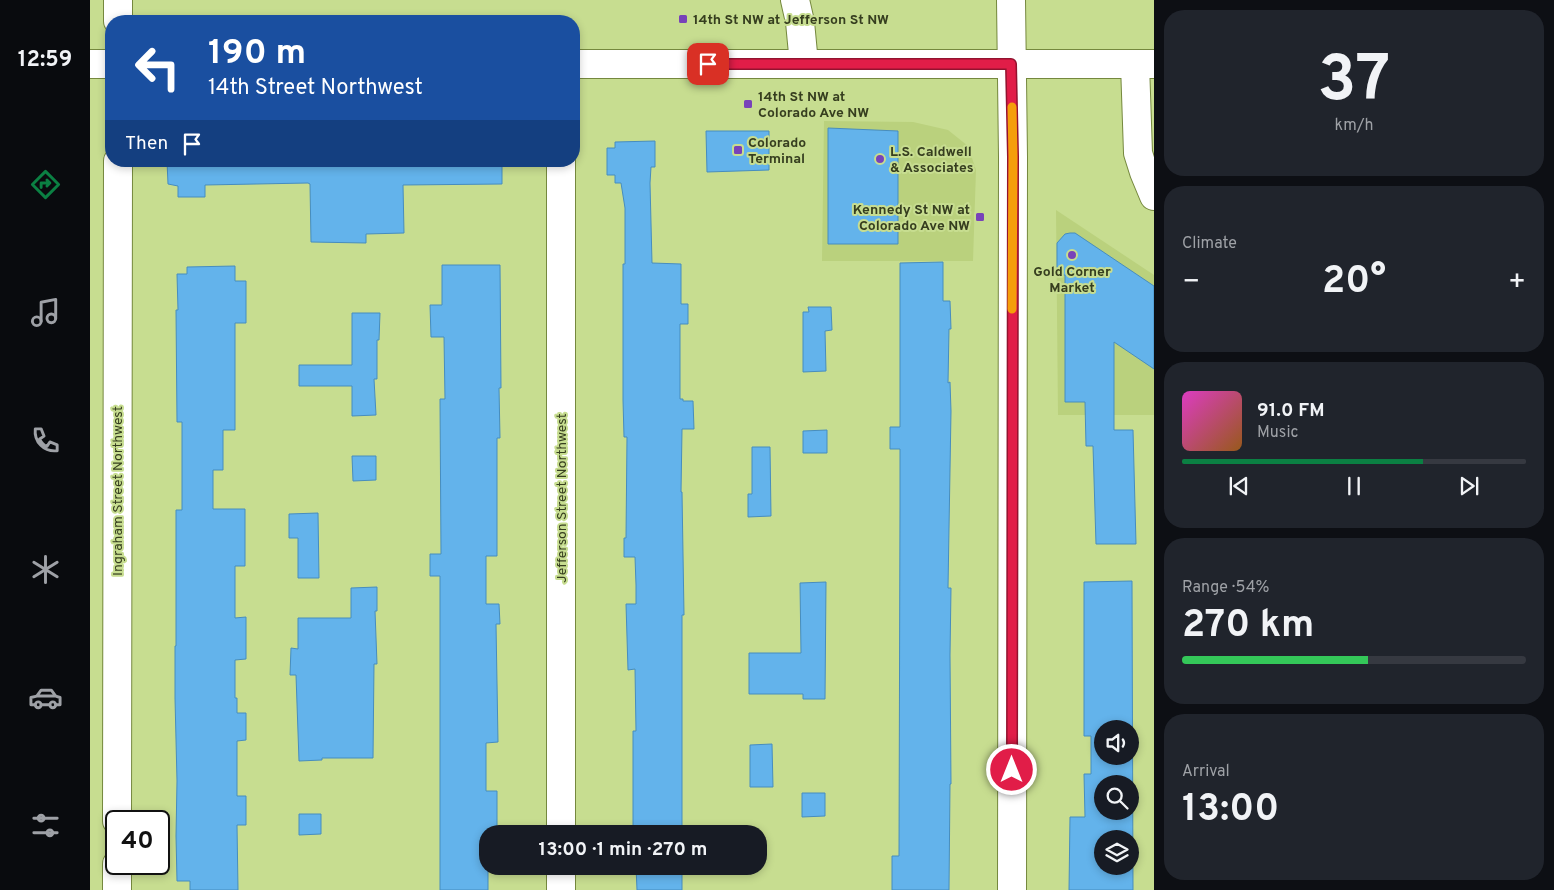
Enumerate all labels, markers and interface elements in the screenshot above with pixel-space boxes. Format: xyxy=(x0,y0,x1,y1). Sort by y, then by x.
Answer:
place label: 14th St NW at Jefferson St NW xyxy=(693,12,889,29)
marker: 14th St NW at Jefferson St NW xyxy=(677,13,689,25)
text: 190 m xyxy=(208,32,306,76)
icon: left xyxy=(125,35,190,100)
text: 37 xyxy=(1318,42,1390,124)
pin xyxy=(687,43,729,85)
text: 12:59 xyxy=(18,47,72,74)
icon: arrive xyxy=(694,50,722,78)
text: 14th Street Northwest xyxy=(208,75,423,102)
place label: 14th St NW at Colorado Ave NW xyxy=(758,89,869,122)
marker: 14th St NW at Colorado Ave NW xyxy=(742,98,754,110)
text: km/h xyxy=(1335,116,1373,136)
icon: arrive xyxy=(178,130,206,158)
text: Then xyxy=(125,132,168,156)
place label: Colorado Terminal xyxy=(748,135,806,168)
marker: Colorado Terminal xyxy=(732,144,744,156)
place label: L.S. Caldwell & Associates xyxy=(890,144,974,177)
marker: L.S. Caldwell & Associates xyxy=(874,153,886,165)
icon: directions xyxy=(28,167,63,202)
place label: Kennedy St NW at Colorado Ave NW xyxy=(853,202,970,235)
marker: Kennedy St NW at Colorado Ave NW xyxy=(974,211,986,223)
text: Climate xyxy=(1182,234,1237,254)
marker: Gold Corner Market xyxy=(1066,249,1078,261)
text: 20° xyxy=(1322,258,1386,307)
place label: Gold Corner Market xyxy=(1033,264,1111,297)
text: − xyxy=(1182,265,1200,301)
text: + xyxy=(1508,265,1526,301)
icon: music xyxy=(28,295,63,330)
text: 91.0 FM xyxy=(1257,399,1325,423)
street label: Ingraham Street Northwest xyxy=(110,406,127,576)
street label: Jefferson Street Northwest xyxy=(554,413,571,583)
icon: phone xyxy=(28,423,63,458)
text: Music xyxy=(1257,423,1298,443)
icon: previous xyxy=(1225,472,1253,500)
icon: pause xyxy=(1340,472,1368,500)
icon: next xyxy=(1455,472,1483,500)
icon: climate xyxy=(28,552,63,587)
text: Range · 54% xyxy=(1182,578,1270,598)
text: 270 km xyxy=(1182,602,1314,651)
icon: car xyxy=(28,680,63,715)
map controls xyxy=(1094,720,1139,875)
button: sound xyxy=(1094,720,1139,765)
position arrow xyxy=(985,743,1037,795)
text: Arrival xyxy=(1182,762,1230,782)
button: search xyxy=(1094,775,1139,820)
text: 13:00 xyxy=(1182,786,1279,835)
icon: filters xyxy=(28,808,63,843)
speed limit sign: 40 xyxy=(105,810,170,875)
button: layers xyxy=(1094,830,1139,875)
text: 13:00 · 1 min · 270 m xyxy=(539,838,707,862)

